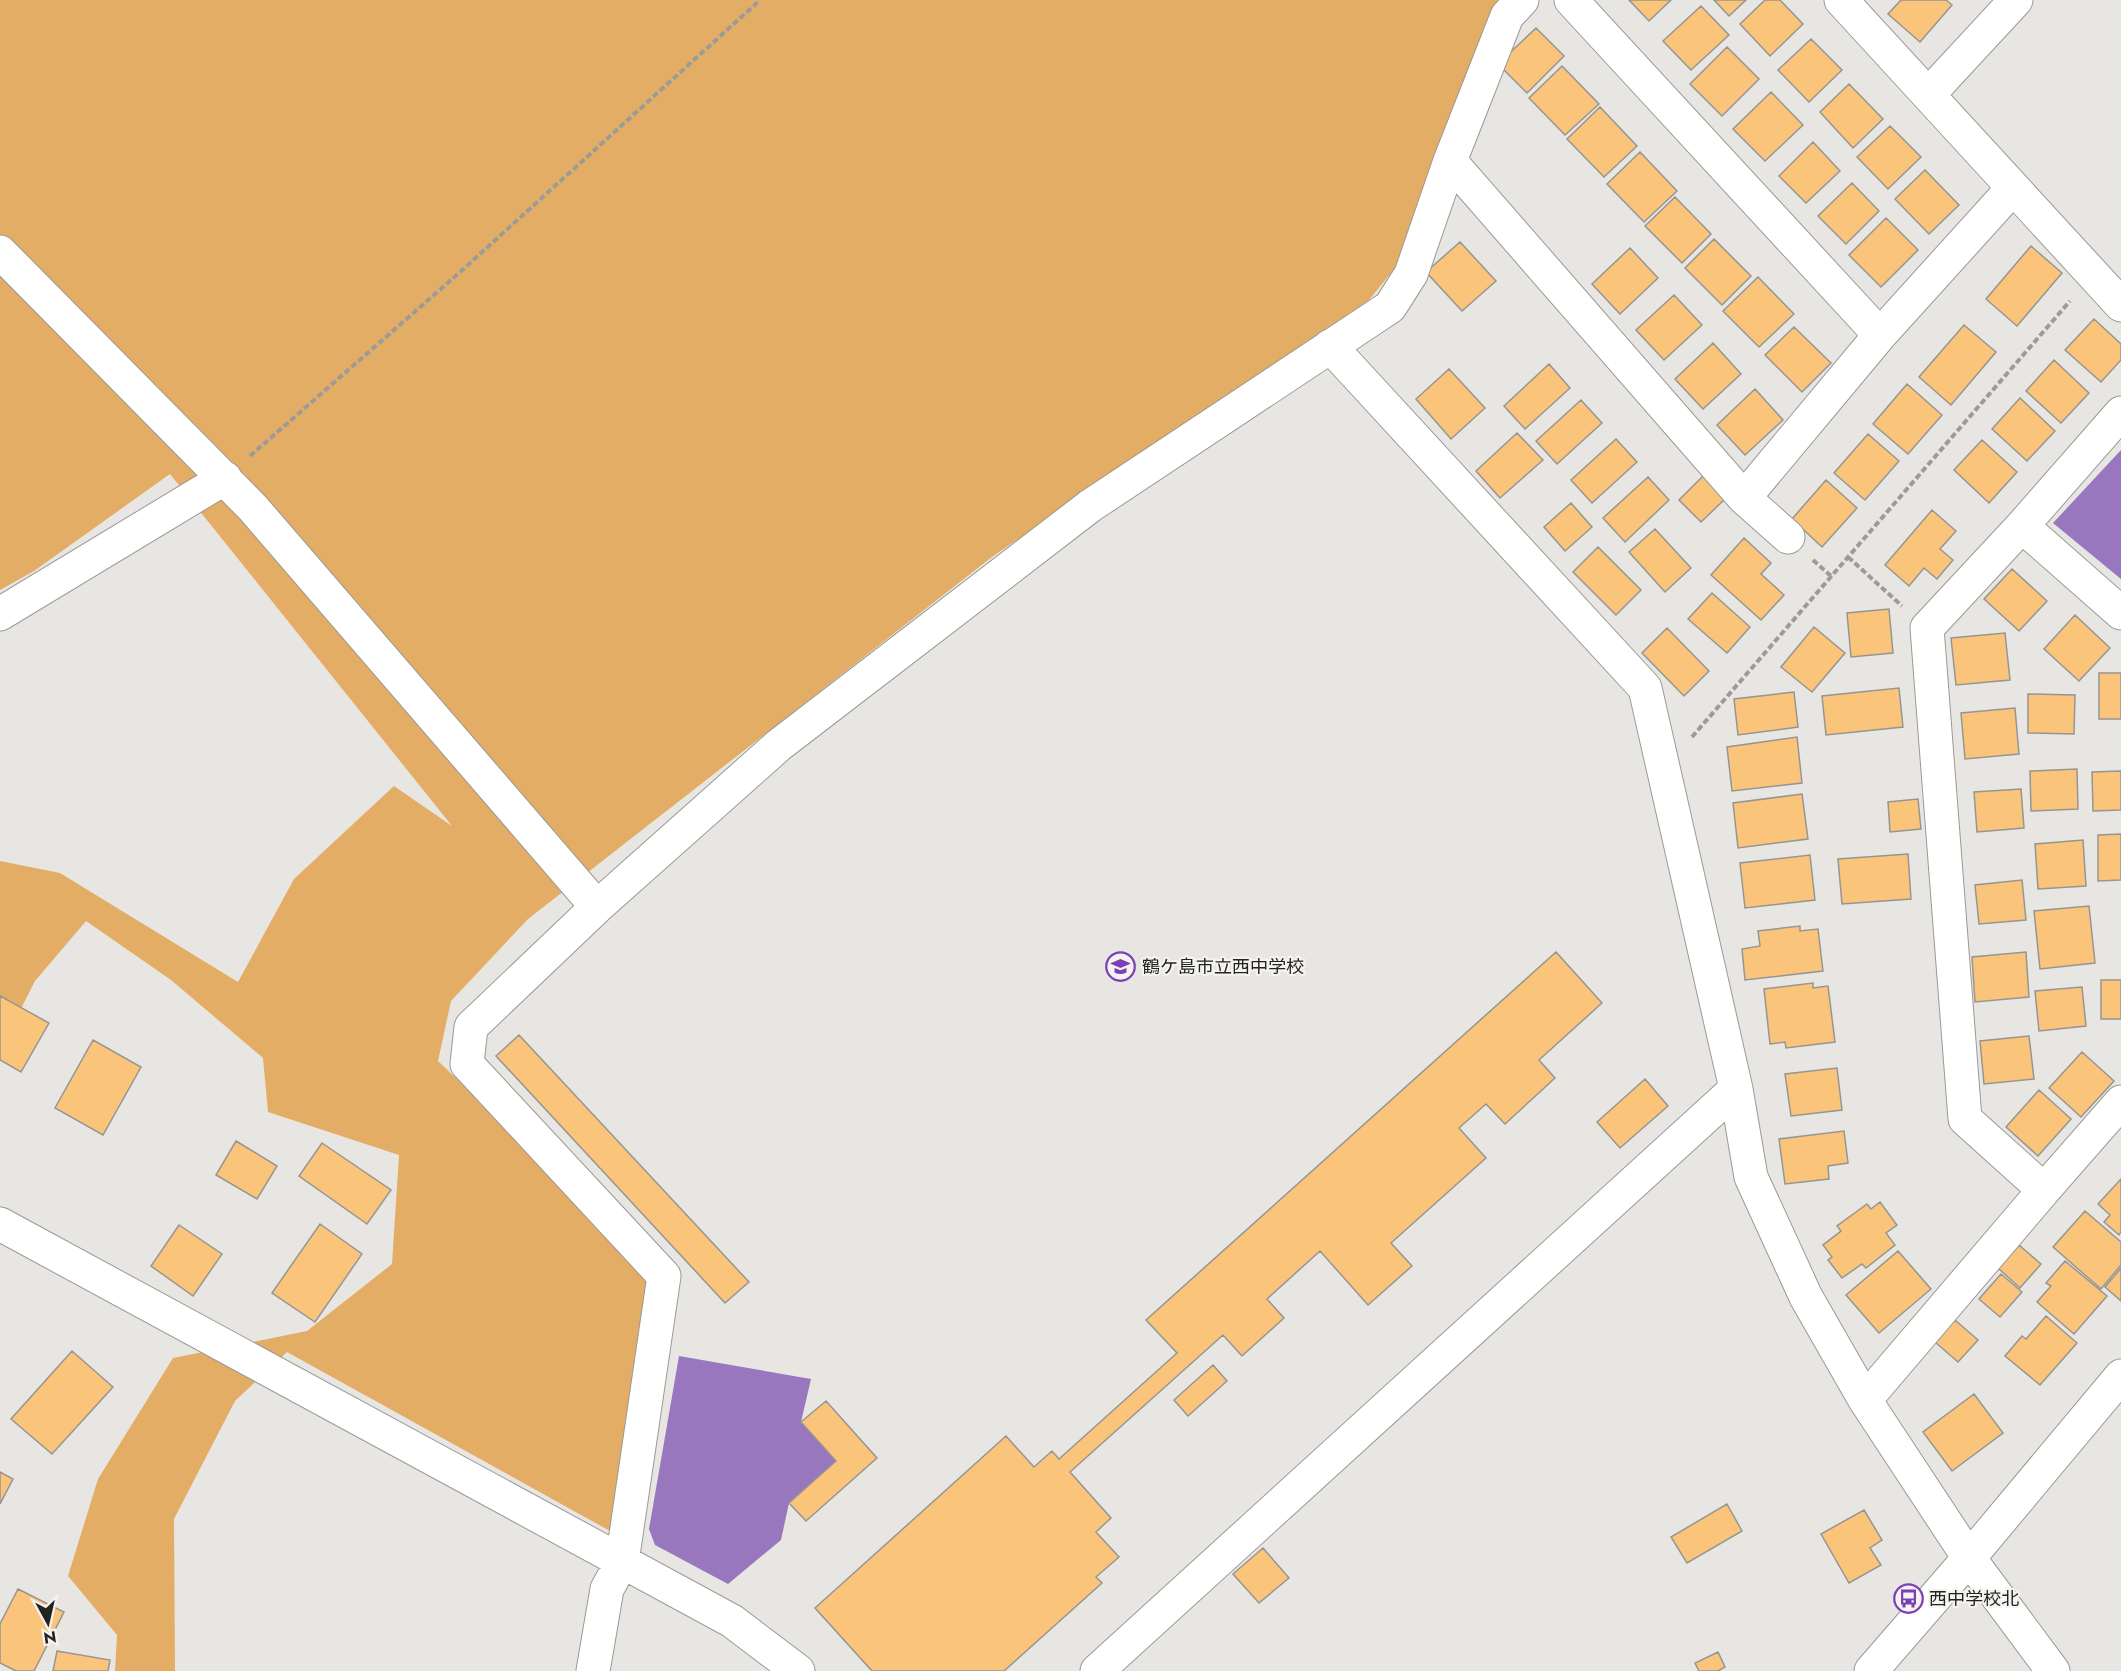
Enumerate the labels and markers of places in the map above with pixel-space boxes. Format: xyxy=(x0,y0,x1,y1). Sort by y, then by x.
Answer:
school or university icon: 鶴ケ島市立西中学校 xyxy=(1105,951,1137,983)
place label: 鶴ケ島市立西中学校 xyxy=(1142,954,1304,980)
bus stop icon: 西中学校北 xyxy=(1892,1583,1924,1615)
place label: 西中学校北 xyxy=(1929,1586,2019,1612)

